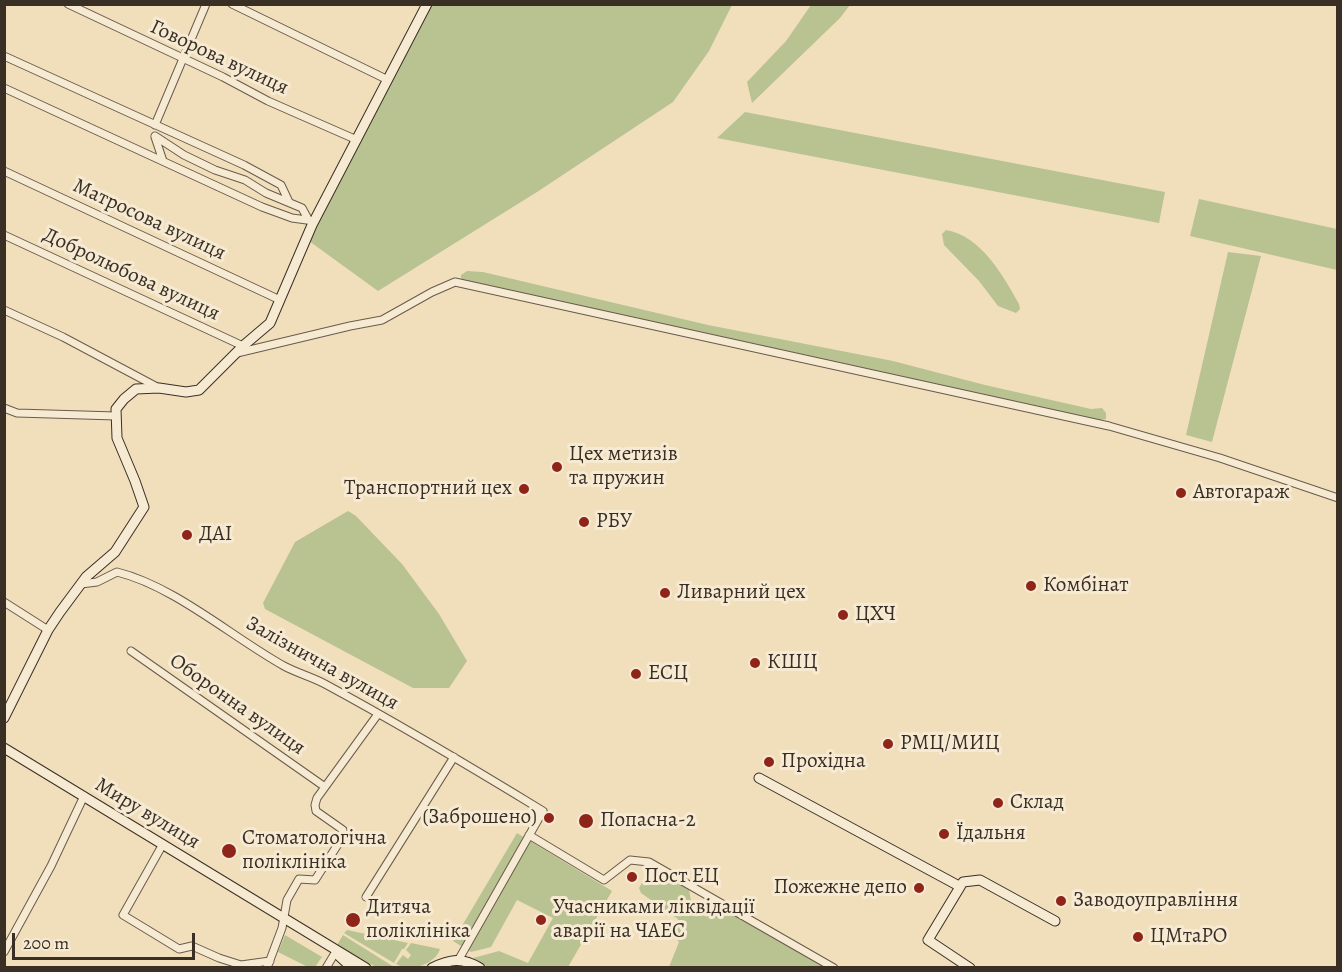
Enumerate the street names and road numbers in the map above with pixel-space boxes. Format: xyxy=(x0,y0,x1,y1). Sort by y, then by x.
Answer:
street label: Говорова вулиця xyxy=(146,15,292,101)
street label: Матросова вулиця xyxy=(69,174,229,266)
street label: Добролюбова вулиця xyxy=(39,223,223,327)
street label: Залізнична вулиця xyxy=(241,612,403,716)
street label: Оборонна вулиця xyxy=(164,649,310,761)
street label: Миру вулиця xyxy=(90,773,204,855)

